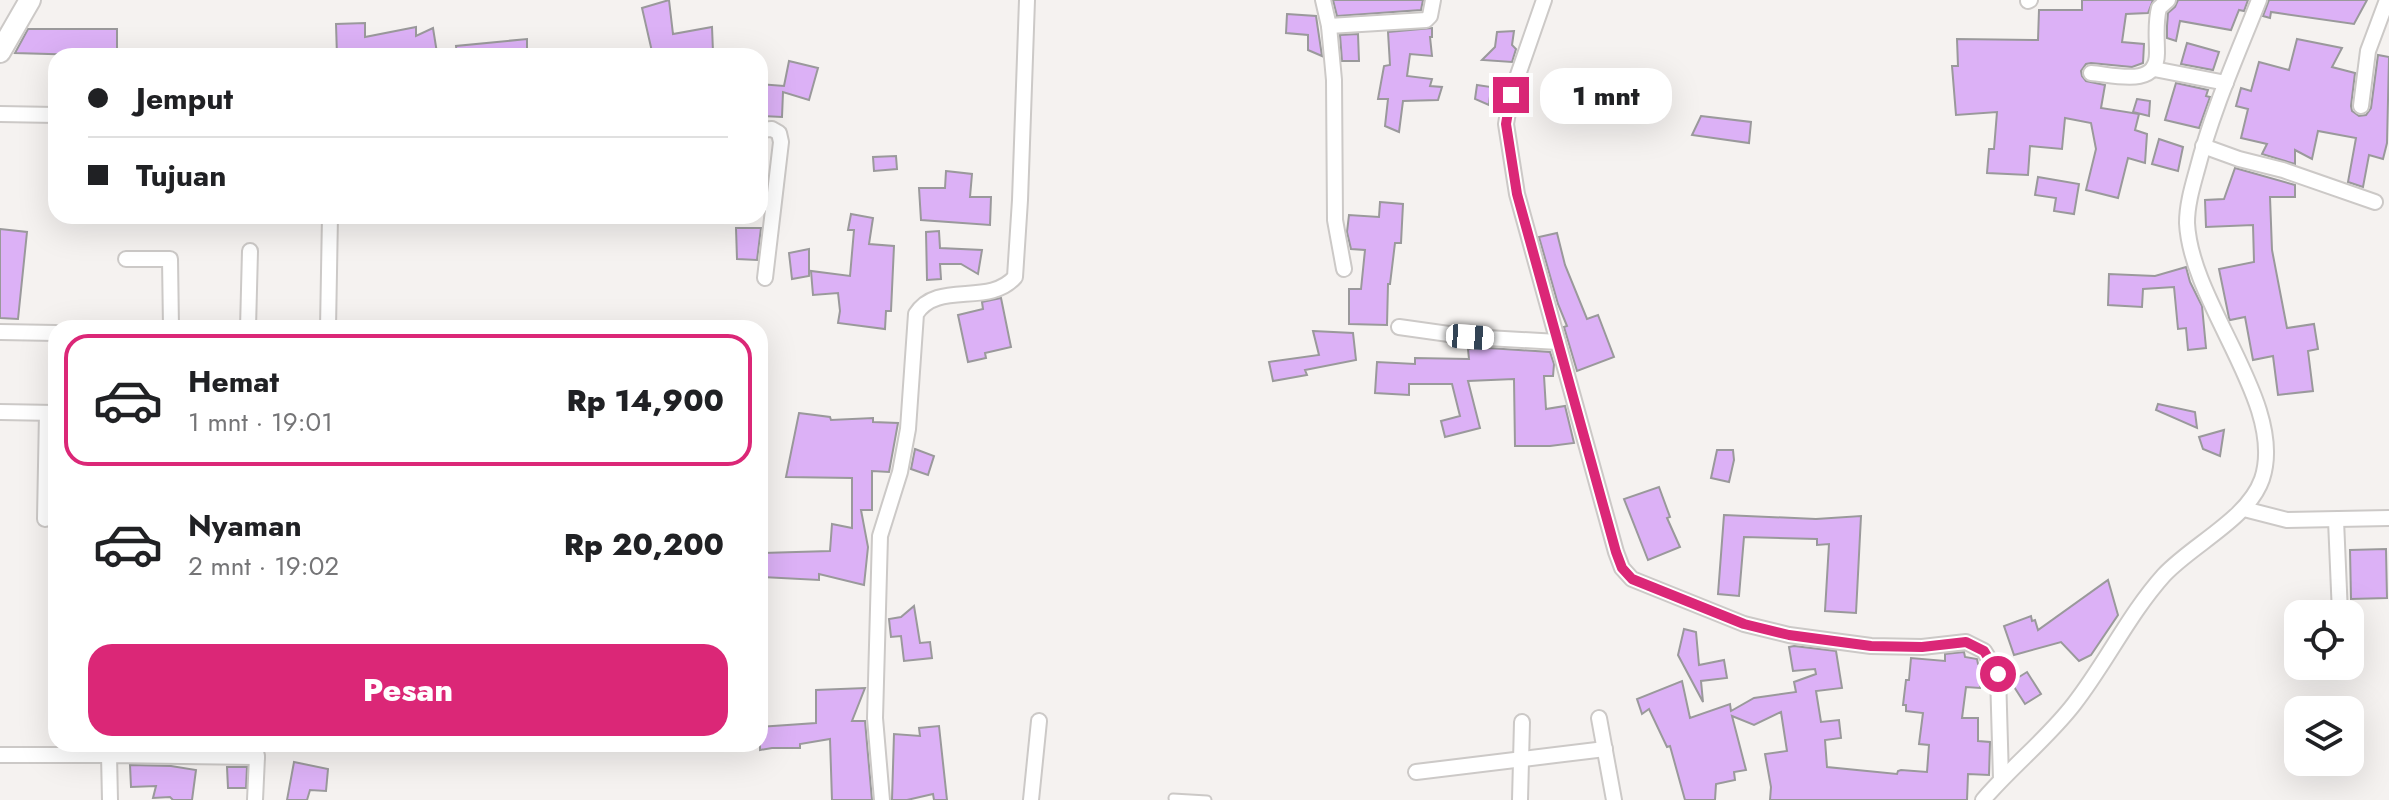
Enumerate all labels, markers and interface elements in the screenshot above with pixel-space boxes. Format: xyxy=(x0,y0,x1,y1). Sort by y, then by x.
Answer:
callout: 1 mnt xyxy=(1539,67,1671,123)
text: Jemput xyxy=(136,77,233,120)
route end xyxy=(1493,77,1529,113)
text: 1 mnt xyxy=(1572,77,1640,115)
text: Tujuan xyxy=(136,154,227,197)
car xyxy=(1445,323,1495,351)
text: Hemat xyxy=(188,360,279,403)
icon: car xyxy=(92,364,164,436)
text: Rp 14,900 xyxy=(567,379,724,422)
text: 1 mnt · 19:01 xyxy=(188,403,333,441)
text: Nyaman xyxy=(188,504,302,547)
icon: car xyxy=(92,508,164,580)
text: Rp 20,200 xyxy=(564,523,724,566)
text: 2 mnt · 19:02 xyxy=(188,547,339,585)
map controls xyxy=(2284,600,2364,776)
button: locate xyxy=(2284,600,2364,680)
button: Pesan xyxy=(88,644,728,736)
route start xyxy=(1980,656,2016,692)
button: layers xyxy=(2284,696,2364,776)

